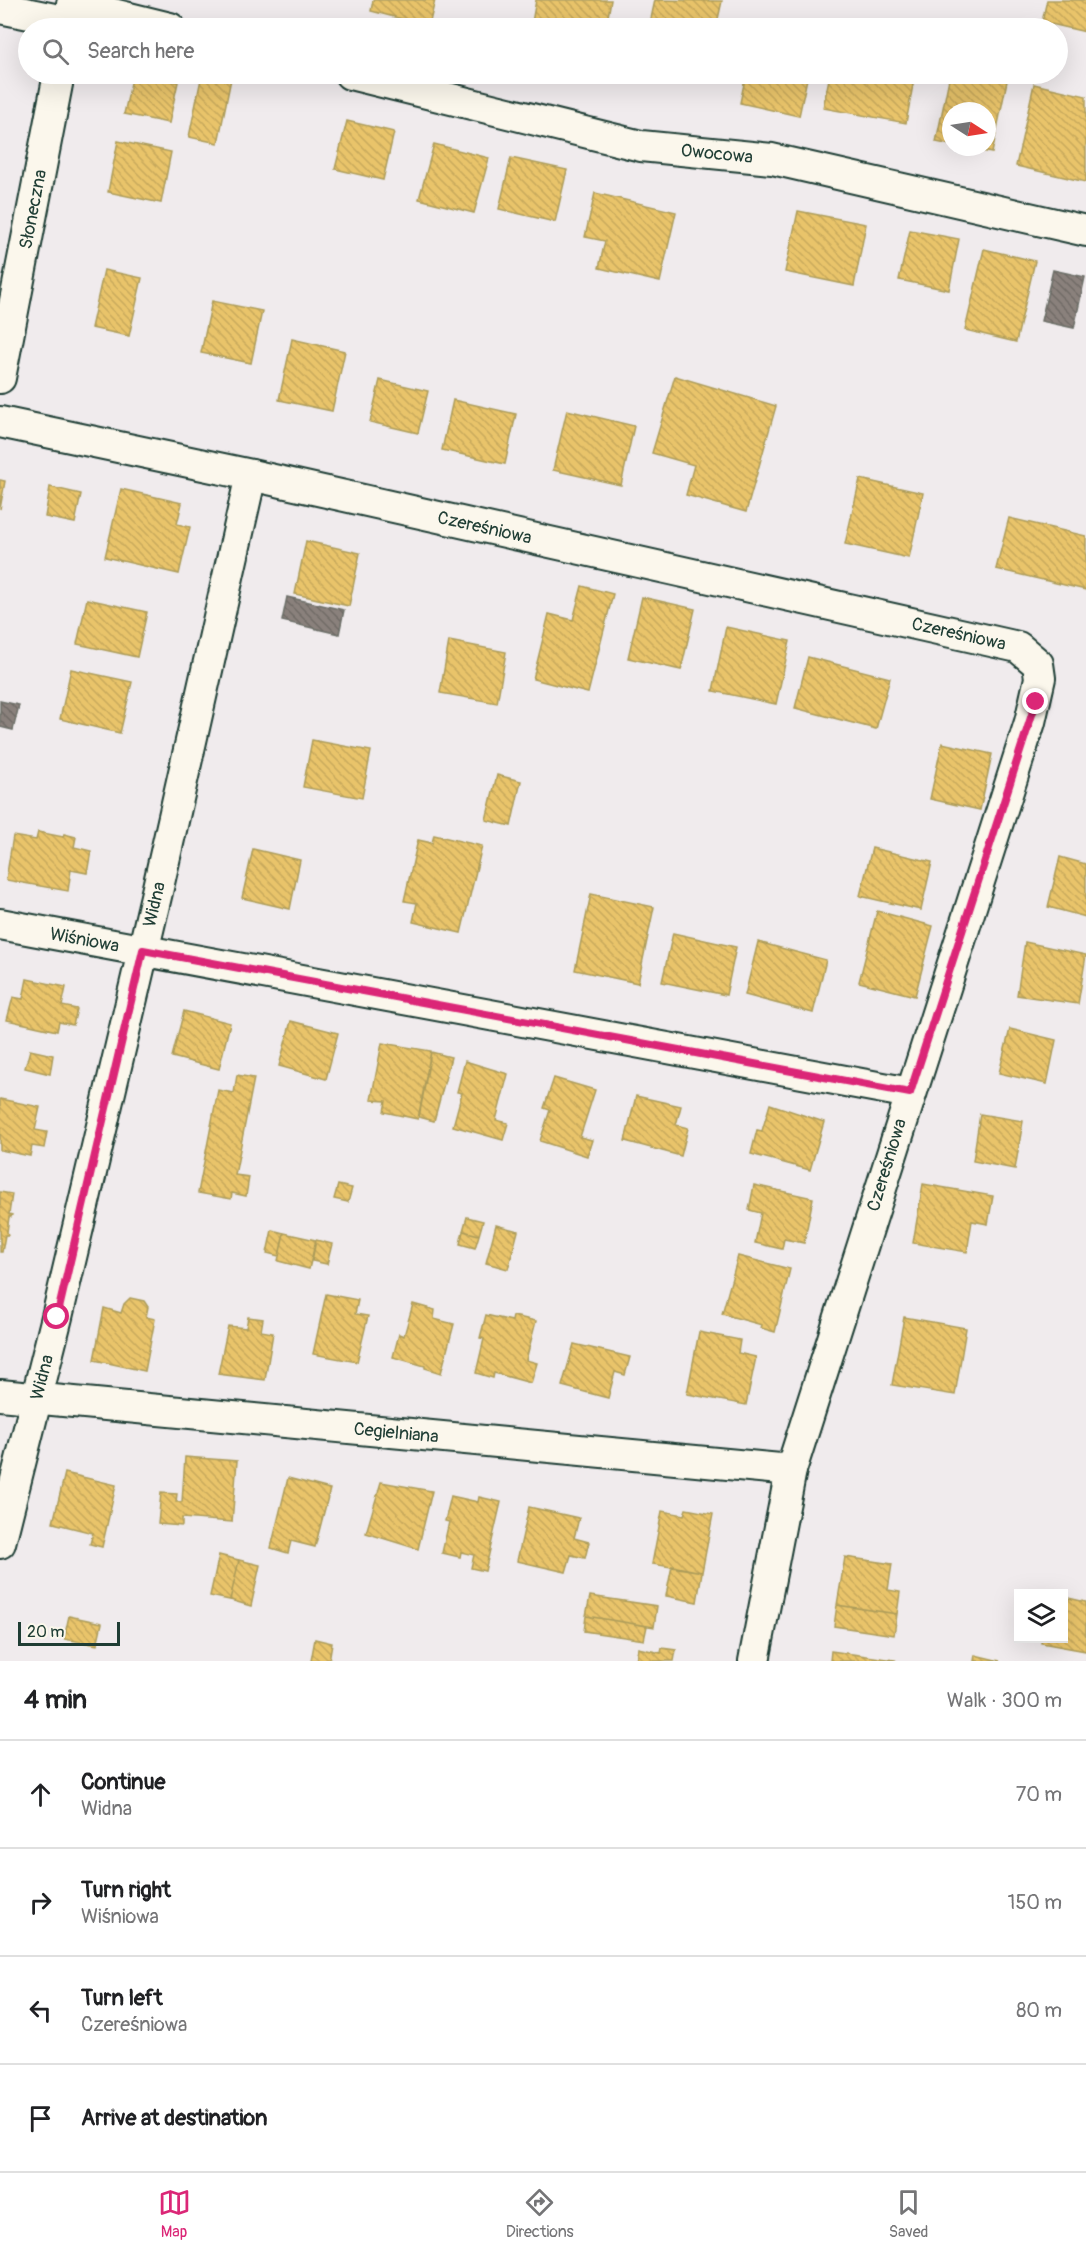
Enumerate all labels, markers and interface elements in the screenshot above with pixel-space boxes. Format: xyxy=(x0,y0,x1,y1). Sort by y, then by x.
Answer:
search box xyxy=(18,18,1068,84)
icon: search xyxy=(39,35,72,68)
text: Search here xyxy=(87,37,194,65)
north arrow xyxy=(942,102,996,156)
street label: Owocowa xyxy=(680,139,754,169)
street label: Słoneczna xyxy=(14,167,52,251)
street label: Czereśniowa xyxy=(435,506,534,549)
street label: Czereśniowa xyxy=(910,612,1008,655)
route end xyxy=(1022,688,1048,714)
street label: Widna xyxy=(138,879,170,929)
street label: Wiśniowa xyxy=(48,922,121,957)
street label: Czereśniowa xyxy=(862,1116,912,1214)
route start xyxy=(43,1303,69,1329)
street label: Widna xyxy=(25,1352,59,1402)
street label: Cegielniana xyxy=(353,1417,440,1448)
map controls xyxy=(1014,1589,1068,1643)
button: layers xyxy=(1014,1589,1068,1643)
scale bar xyxy=(18,1619,120,1646)
text: 20 m xyxy=(27,1622,65,1642)
text: 4 min xyxy=(24,1684,87,1716)
text: Walk · 300 m xyxy=(947,1688,1062,1713)
text: Continue xyxy=(81,1768,165,1796)
icon: ahead xyxy=(24,1778,57,1811)
text: 70 m xyxy=(1016,1782,1062,1807)
text: Widna xyxy=(81,1796,132,1821)
text: Turn right xyxy=(81,1876,171,1904)
icon: right xyxy=(24,1886,57,1919)
text: 150 m xyxy=(1008,1890,1062,1915)
text: Wiśniowa xyxy=(81,1904,159,1929)
text: Turn left xyxy=(81,1984,163,2012)
icon: left xyxy=(24,1994,57,2027)
text: 80 m xyxy=(1016,1998,1062,2023)
text: Czereśniowa xyxy=(81,2012,187,2037)
icon: arrive xyxy=(24,2102,57,2135)
text: Arrive at destination xyxy=(81,2104,267,2132)
tab: Map xyxy=(158,2186,191,2242)
tab: Directions xyxy=(506,2186,574,2242)
tab: Saved xyxy=(889,2186,928,2242)

